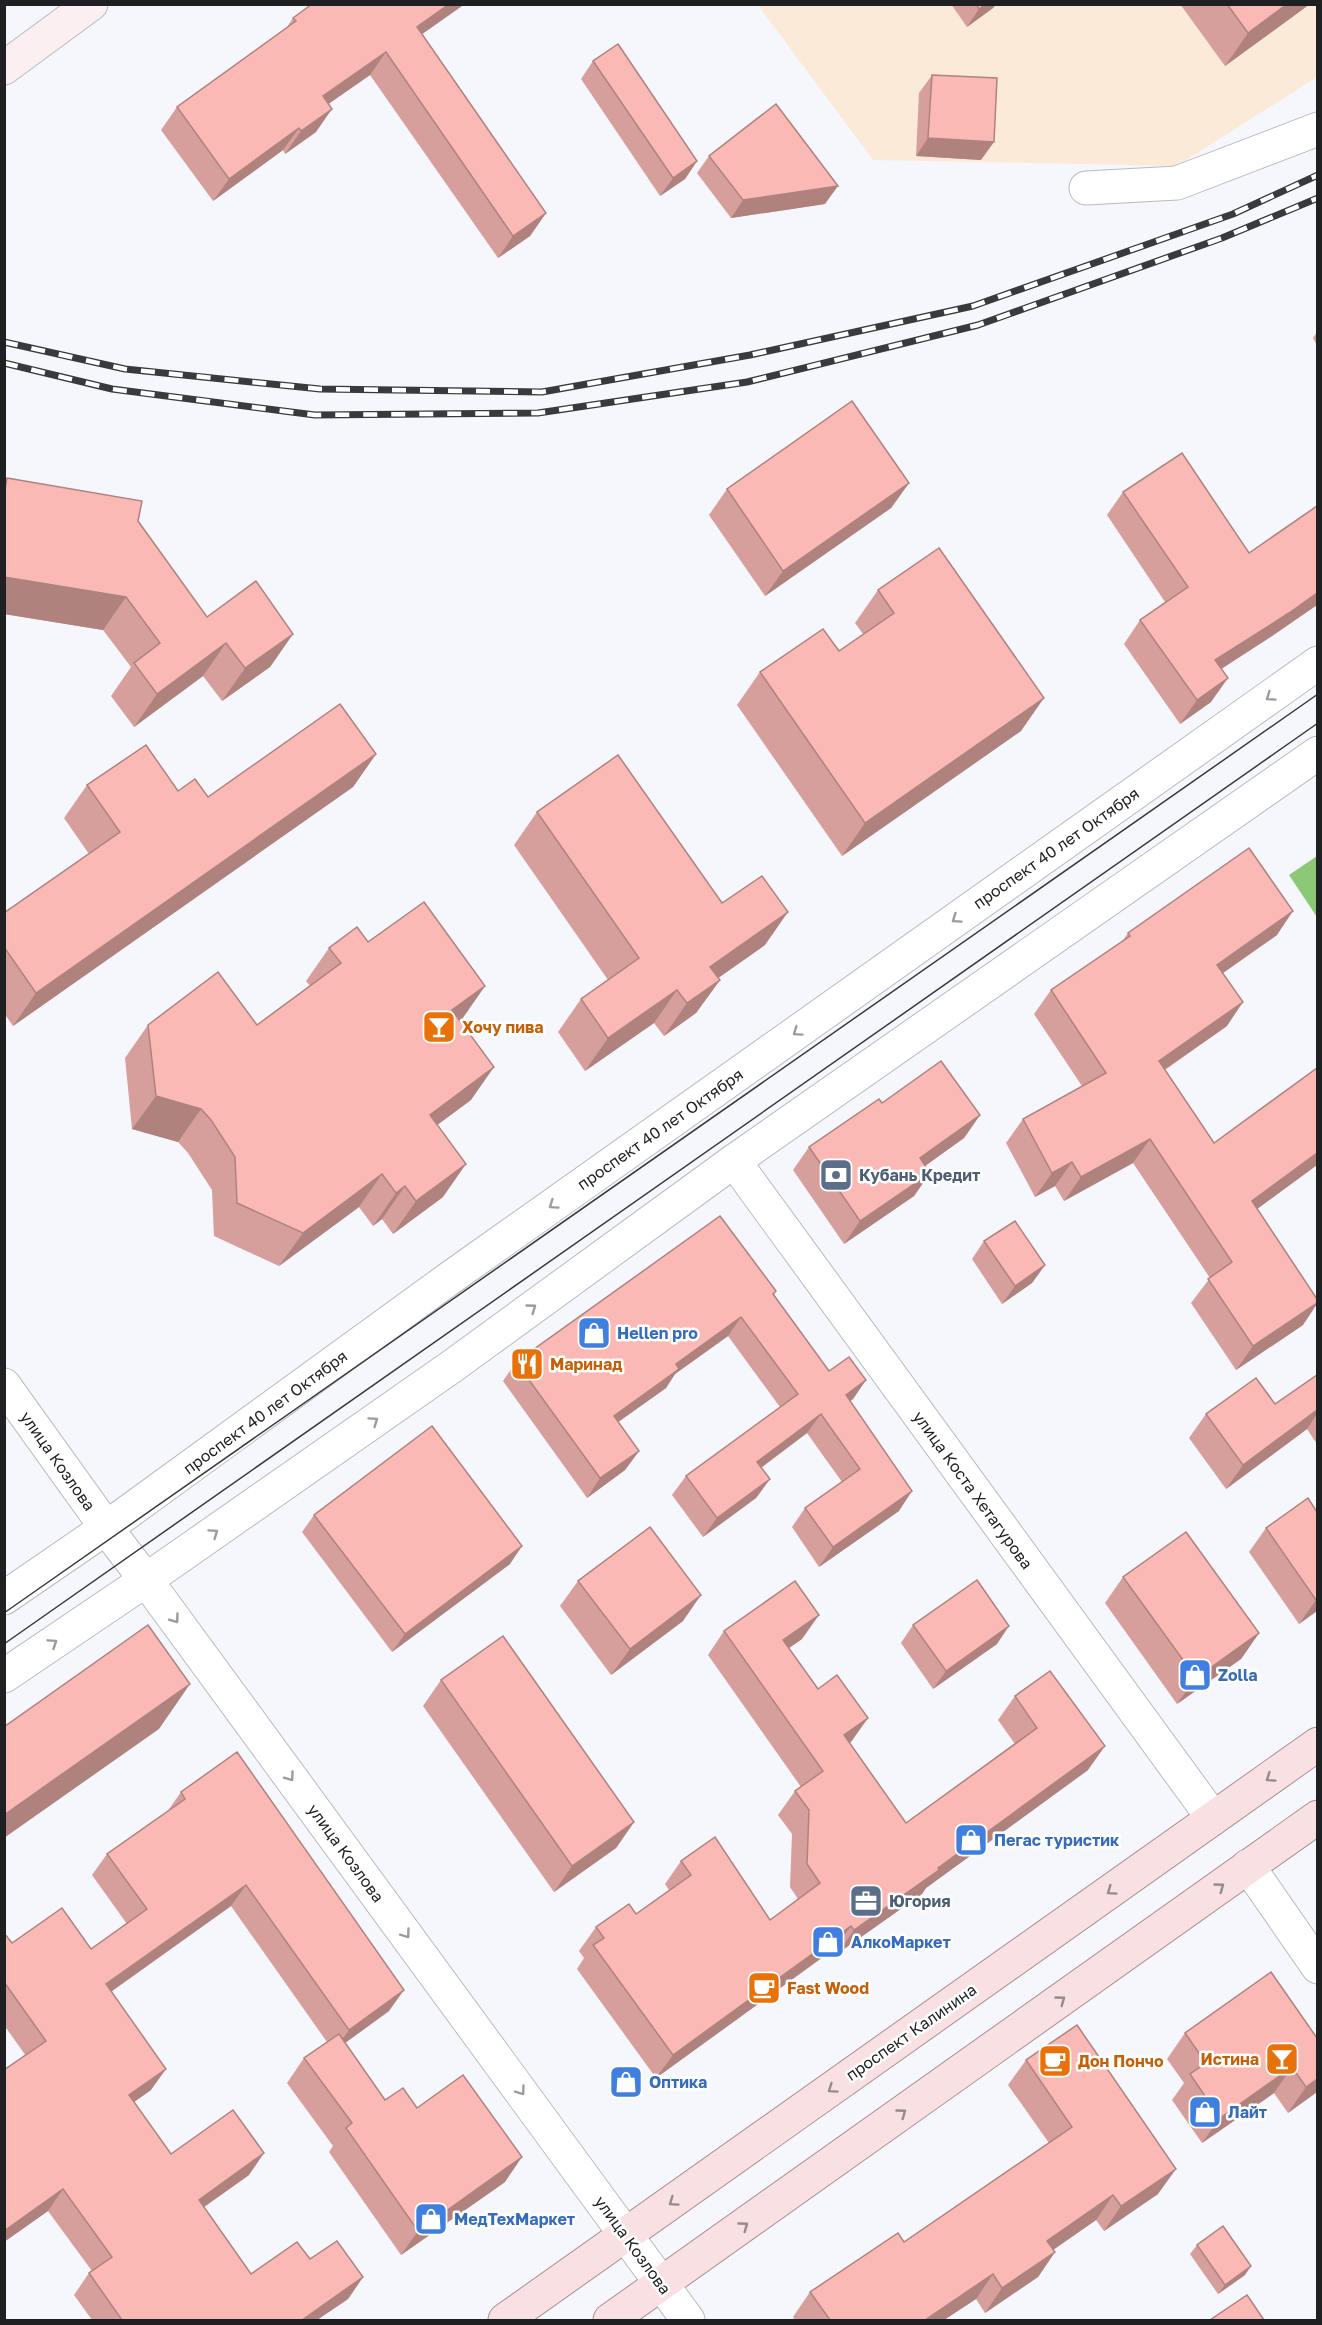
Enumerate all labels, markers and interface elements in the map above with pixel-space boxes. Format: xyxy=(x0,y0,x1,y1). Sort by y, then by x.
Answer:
one-way arrow xyxy=(1265,690,1276,701)
street label: проспект 40 лет Октября xyxy=(969,783,1143,913)
one-way arrow xyxy=(952,912,963,923)
bar icon: Хочу пива xyxy=(421,1009,457,1045)
place label: Хочу пива xyxy=(462,1017,544,1037)
one-way arrow xyxy=(793,1025,804,1036)
street label: проспект 40 лет Октября xyxy=(573,1064,747,1194)
bank icon: Кубань Кредит xyxy=(818,1157,854,1193)
place label: Кубань Кредит xyxy=(859,1165,980,1185)
one-way arrow xyxy=(548,1198,559,1209)
one-way arrow xyxy=(526,1304,537,1315)
shop icon: Hellen pro xyxy=(576,1315,612,1351)
place label: Hellen pro xyxy=(617,1323,698,1343)
street label: проспект 40 лет Октября xyxy=(179,1346,351,1478)
restaurant icon: Маринад xyxy=(509,1346,545,1382)
place label: Маринад xyxy=(550,1354,622,1374)
street label: улица Козлова xyxy=(16,1407,100,1515)
street label: улица Коста Хетагурова xyxy=(909,1407,1037,1573)
one-way arrow xyxy=(367,1417,378,1428)
one-way arrow xyxy=(207,1529,218,1540)
one-way arrow xyxy=(168,1613,179,1624)
one-way arrow xyxy=(46,1639,57,1650)
shop icon: Zolla xyxy=(1177,1657,1213,1693)
place label: Zolla xyxy=(1218,1665,1258,1685)
one-way arrow xyxy=(283,1770,294,1781)
one-way arrow xyxy=(1265,1771,1276,1782)
street label: улица Козлова xyxy=(304,1800,388,1906)
shop icon: Пегас туристик xyxy=(953,1822,989,1858)
place label: Пегас туристик xyxy=(994,1830,1120,1850)
office icon: Югория xyxy=(848,1883,884,1919)
one-way arrow xyxy=(1106,1883,1117,1894)
one-way arrow xyxy=(1213,1883,1224,1894)
place label: Югория xyxy=(889,1891,951,1911)
shop icon: АлкоМаркет xyxy=(810,1924,846,1960)
one-way arrow xyxy=(398,1927,409,1938)
place label: АлкоМаркет xyxy=(851,1932,951,1952)
cafe icon: Fast Wood xyxy=(746,1970,782,2006)
place label: Fast Wood xyxy=(787,1978,869,1998)
street label: проспект Калинина xyxy=(842,1979,980,2085)
one-way arrow xyxy=(1055,1996,1066,2007)
bar icon: Истина xyxy=(1264,2041,1300,2077)
cafe icon: Дон Пончо xyxy=(1037,2043,1073,2079)
place label: Истина xyxy=(1201,2049,1259,2069)
place label: Дон Пончо xyxy=(1078,2051,1164,2071)
shop icon: Оптика xyxy=(608,2064,644,2100)
place label: Оптика xyxy=(649,2072,707,2092)
one-way arrow xyxy=(827,2082,838,2093)
one-way arrow xyxy=(514,2085,525,2096)
shop icon: Лайт xyxy=(1187,2094,1223,2130)
place label: Лайт xyxy=(1228,2102,1267,2122)
one-way arrow xyxy=(896,2109,907,2120)
street label: улица Козлова xyxy=(591,2192,675,2298)
one-way arrow xyxy=(668,2194,679,2205)
shop icon: МедТехМаркет xyxy=(413,2201,449,2237)
place label: МедТехМаркет xyxy=(454,2209,575,2229)
one-way arrow xyxy=(737,2222,748,2233)

